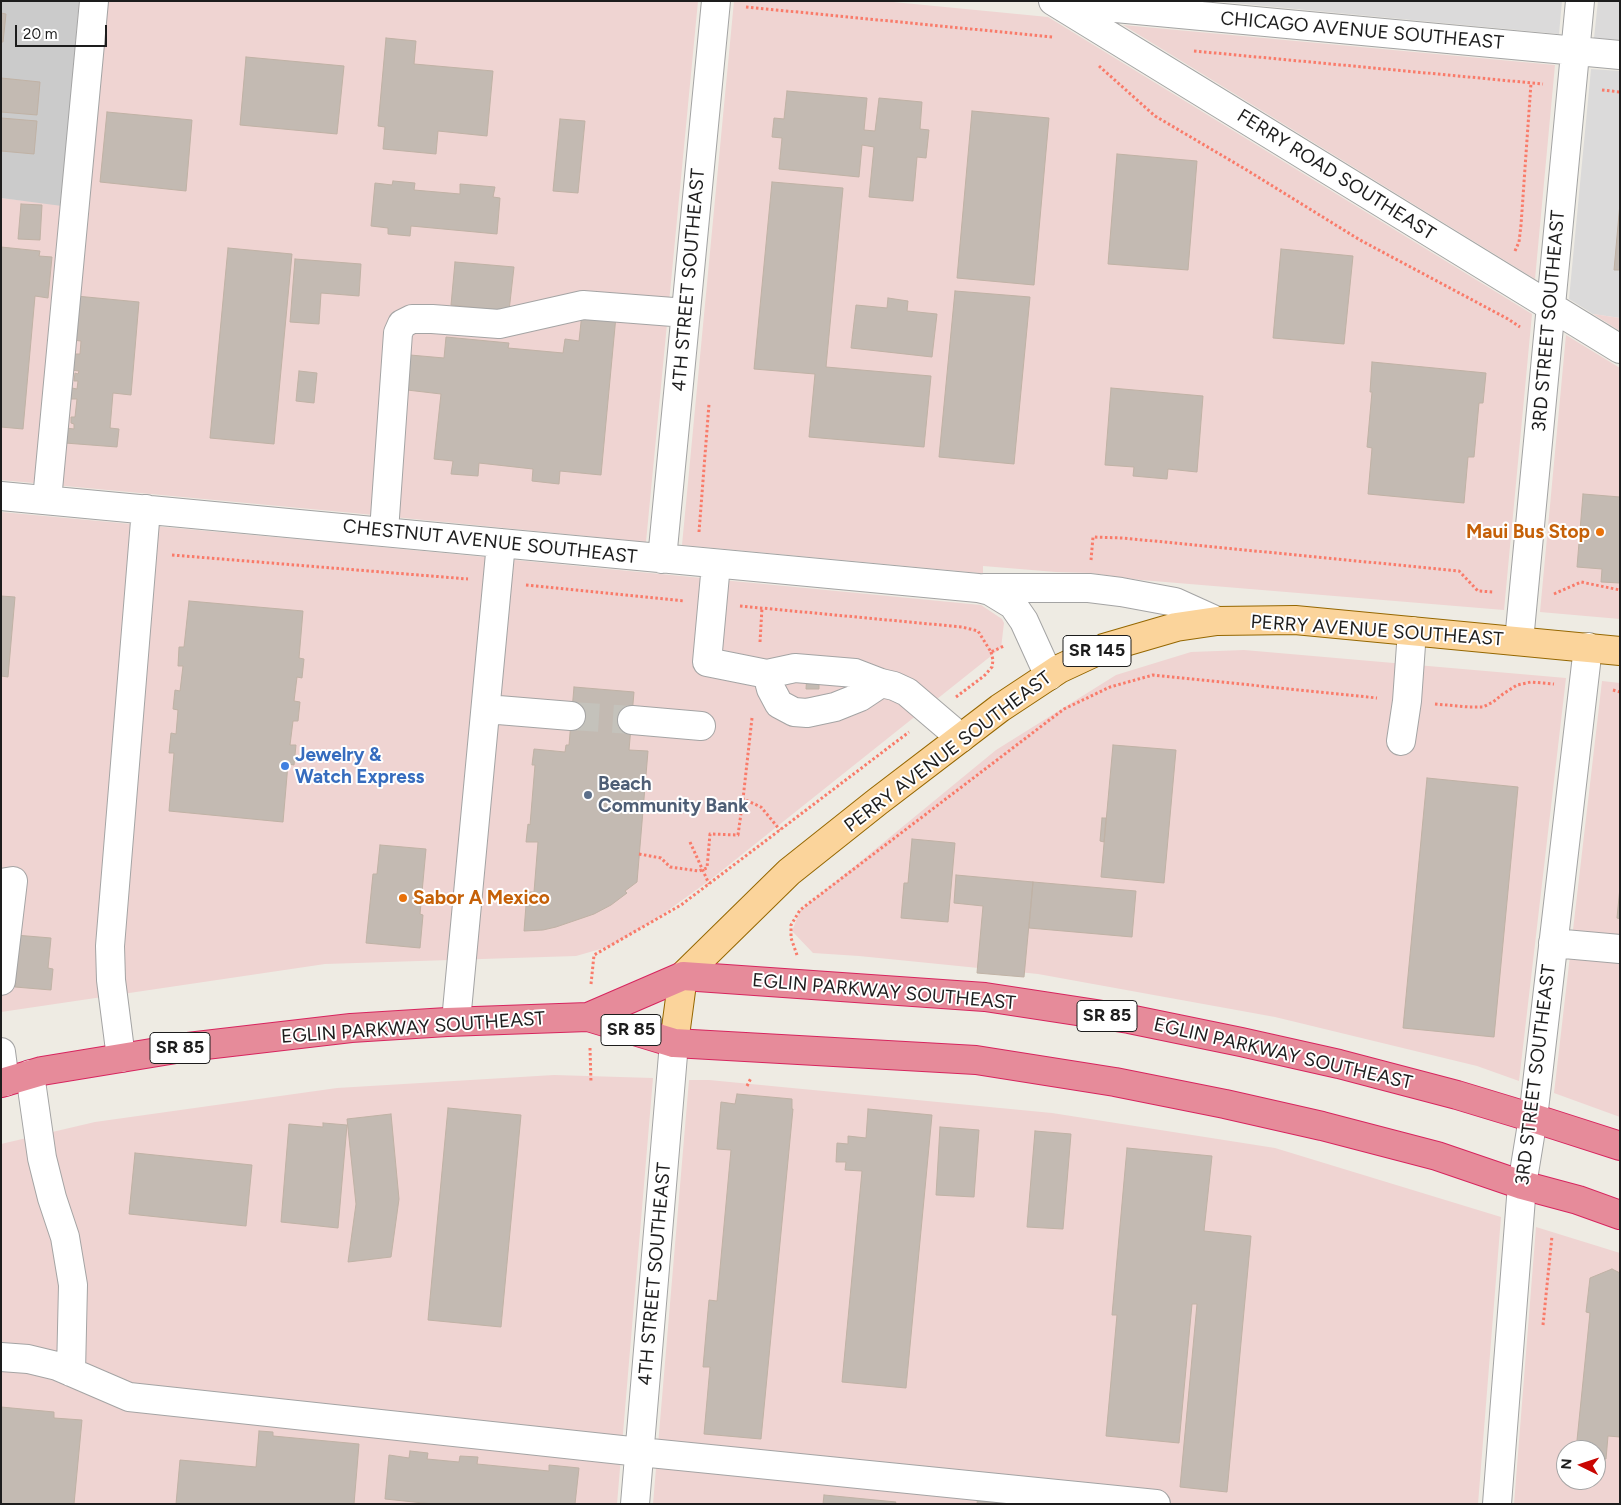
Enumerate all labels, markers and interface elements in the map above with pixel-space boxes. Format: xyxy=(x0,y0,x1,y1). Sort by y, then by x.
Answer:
street label: CHICAGO AVENUE SOUTHEAST xyxy=(1219,7,1505,55)
scale bar xyxy=(18,15,110,47)
text: 20 m xyxy=(23,25,57,43)
street label: FERRY ROAD SOUTHEAST xyxy=(1233,105,1439,245)
street label: 4TH STREET SOUTHEAST xyxy=(668,168,710,392)
street label: 3RD STREET SOUTHEAST xyxy=(1528,209,1570,433)
street label: CHESTNUT AVENUE SOUTHEAST xyxy=(342,515,638,569)
place label: Maui Bus Stop xyxy=(1466,521,1590,543)
marker: Maui Bus Stop xyxy=(1594,526,1606,538)
street label: PERRY AVENUE SOUTHEAST xyxy=(1250,611,1504,651)
road number: SR 145 xyxy=(1063,636,1131,666)
street label: PERRY AVENUE SOUTHEAST xyxy=(840,667,1056,837)
place label: Jewelry & Watch Express xyxy=(295,744,424,788)
marker: Jewelry & Watch Express xyxy=(279,760,291,772)
place label: Beach Community Bank xyxy=(598,773,748,817)
marker: Beach Community Bank xyxy=(582,789,594,801)
place label: Sabor A Mexico xyxy=(413,887,550,909)
marker: Sabor A Mexico xyxy=(397,892,409,904)
street label: 3RD STREET SOUTHEAST xyxy=(1511,963,1561,1187)
street label: EGLIN PARKWAY SOUTHEAST xyxy=(751,969,1017,1015)
road number: SR 85 xyxy=(1077,1000,1137,1032)
street label: EGLIN PARKWAY SOUTHEAST xyxy=(280,1007,546,1049)
street label: EGLIN PARKWAY SOUTHEAST xyxy=(1152,1013,1414,1095)
road number: SR 85 xyxy=(601,1014,661,1046)
road number: SR 85 xyxy=(150,1032,210,1064)
street label: 4TH STREET SOUTHEAST xyxy=(634,1162,676,1386)
north arrow xyxy=(1556,1440,1606,1490)
text: N xyxy=(1558,1458,1575,1470)

